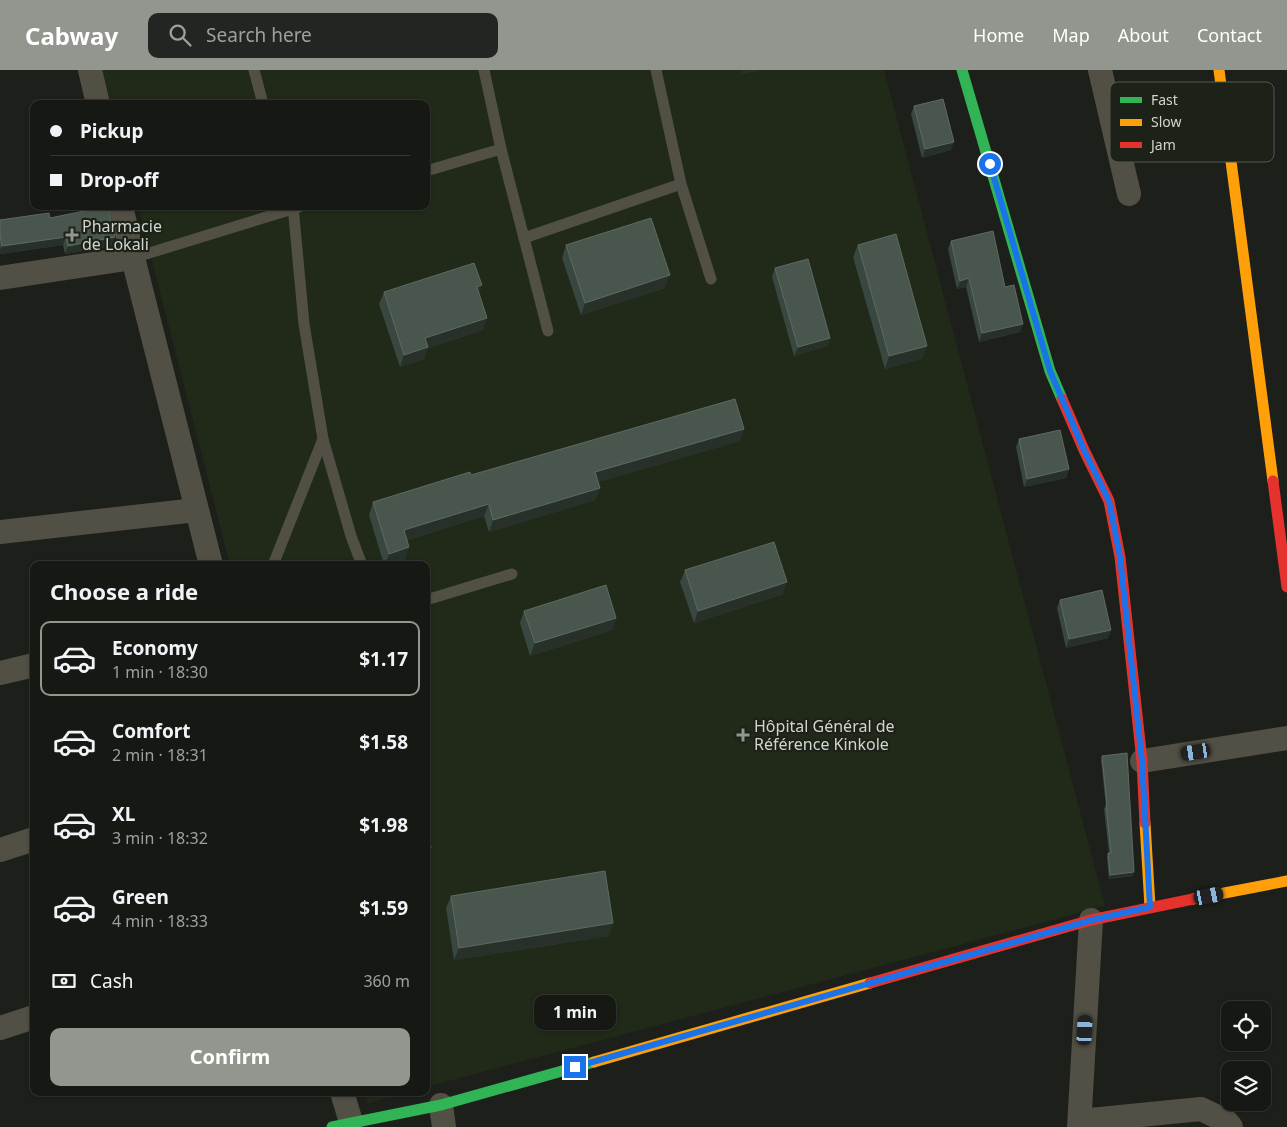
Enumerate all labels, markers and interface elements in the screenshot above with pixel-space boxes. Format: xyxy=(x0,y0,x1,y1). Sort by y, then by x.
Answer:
search box xyxy=(148,13,498,58)
text: Cabway xyxy=(25,19,118,52)
icon: search xyxy=(166,21,194,49)
text: Search here xyxy=(206,22,312,48)
text: Home xyxy=(973,23,1024,47)
text: Map xyxy=(1052,23,1090,47)
text: About xyxy=(1118,23,1169,47)
text: Contact xyxy=(1197,23,1262,47)
legend xyxy=(1110,82,1274,162)
text: Fast xyxy=(1151,90,1178,109)
text: Slow xyxy=(1151,112,1182,131)
text: Pickup xyxy=(80,118,143,144)
text: Jam xyxy=(1149,135,1176,154)
route start xyxy=(979,153,1001,175)
text: Drop-off xyxy=(80,167,159,193)
place label: Pharmacie de Lokali xyxy=(82,215,162,255)
marker: Pharmacie de Lokali xyxy=(66,229,78,241)
text: Choose a ride xyxy=(50,576,198,606)
text: Economy xyxy=(112,635,198,661)
icon: car xyxy=(52,636,97,681)
text: $1.17 xyxy=(359,646,408,672)
text: 1 min · 18:30 xyxy=(112,661,208,683)
place label: Hôpital Général de Référence Kinkole xyxy=(754,715,895,755)
text: Comfort xyxy=(112,718,191,744)
icon: car xyxy=(52,719,97,764)
marker: Hôpital Général de Référence Kinkole xyxy=(736,728,750,742)
text: $1.58 xyxy=(359,729,408,755)
car xyxy=(1180,742,1211,762)
text: 2 min · 18:31 xyxy=(112,744,208,766)
text: XL xyxy=(112,801,135,827)
icon: car xyxy=(52,802,97,847)
text: $1.98 xyxy=(359,812,408,838)
text: 3 min · 18:32 xyxy=(112,827,208,849)
text: Green xyxy=(112,884,169,910)
icon: car xyxy=(52,885,97,930)
car xyxy=(1192,886,1225,906)
text: $1.59 xyxy=(359,895,408,921)
text: 4 min · 18:33 xyxy=(112,910,208,932)
icon: cash xyxy=(50,967,78,995)
text: Cash xyxy=(90,968,134,994)
text: 360 m xyxy=(363,970,410,992)
callout: 1 min xyxy=(534,994,616,1030)
text: 1 min xyxy=(553,1001,597,1023)
map controls xyxy=(1221,1001,1271,1111)
button: locate xyxy=(1221,1001,1271,1051)
car xyxy=(1076,1015,1093,1045)
button: Confirm xyxy=(50,1028,410,1086)
route end xyxy=(564,1056,586,1078)
button: layers xyxy=(1221,1061,1271,1111)

